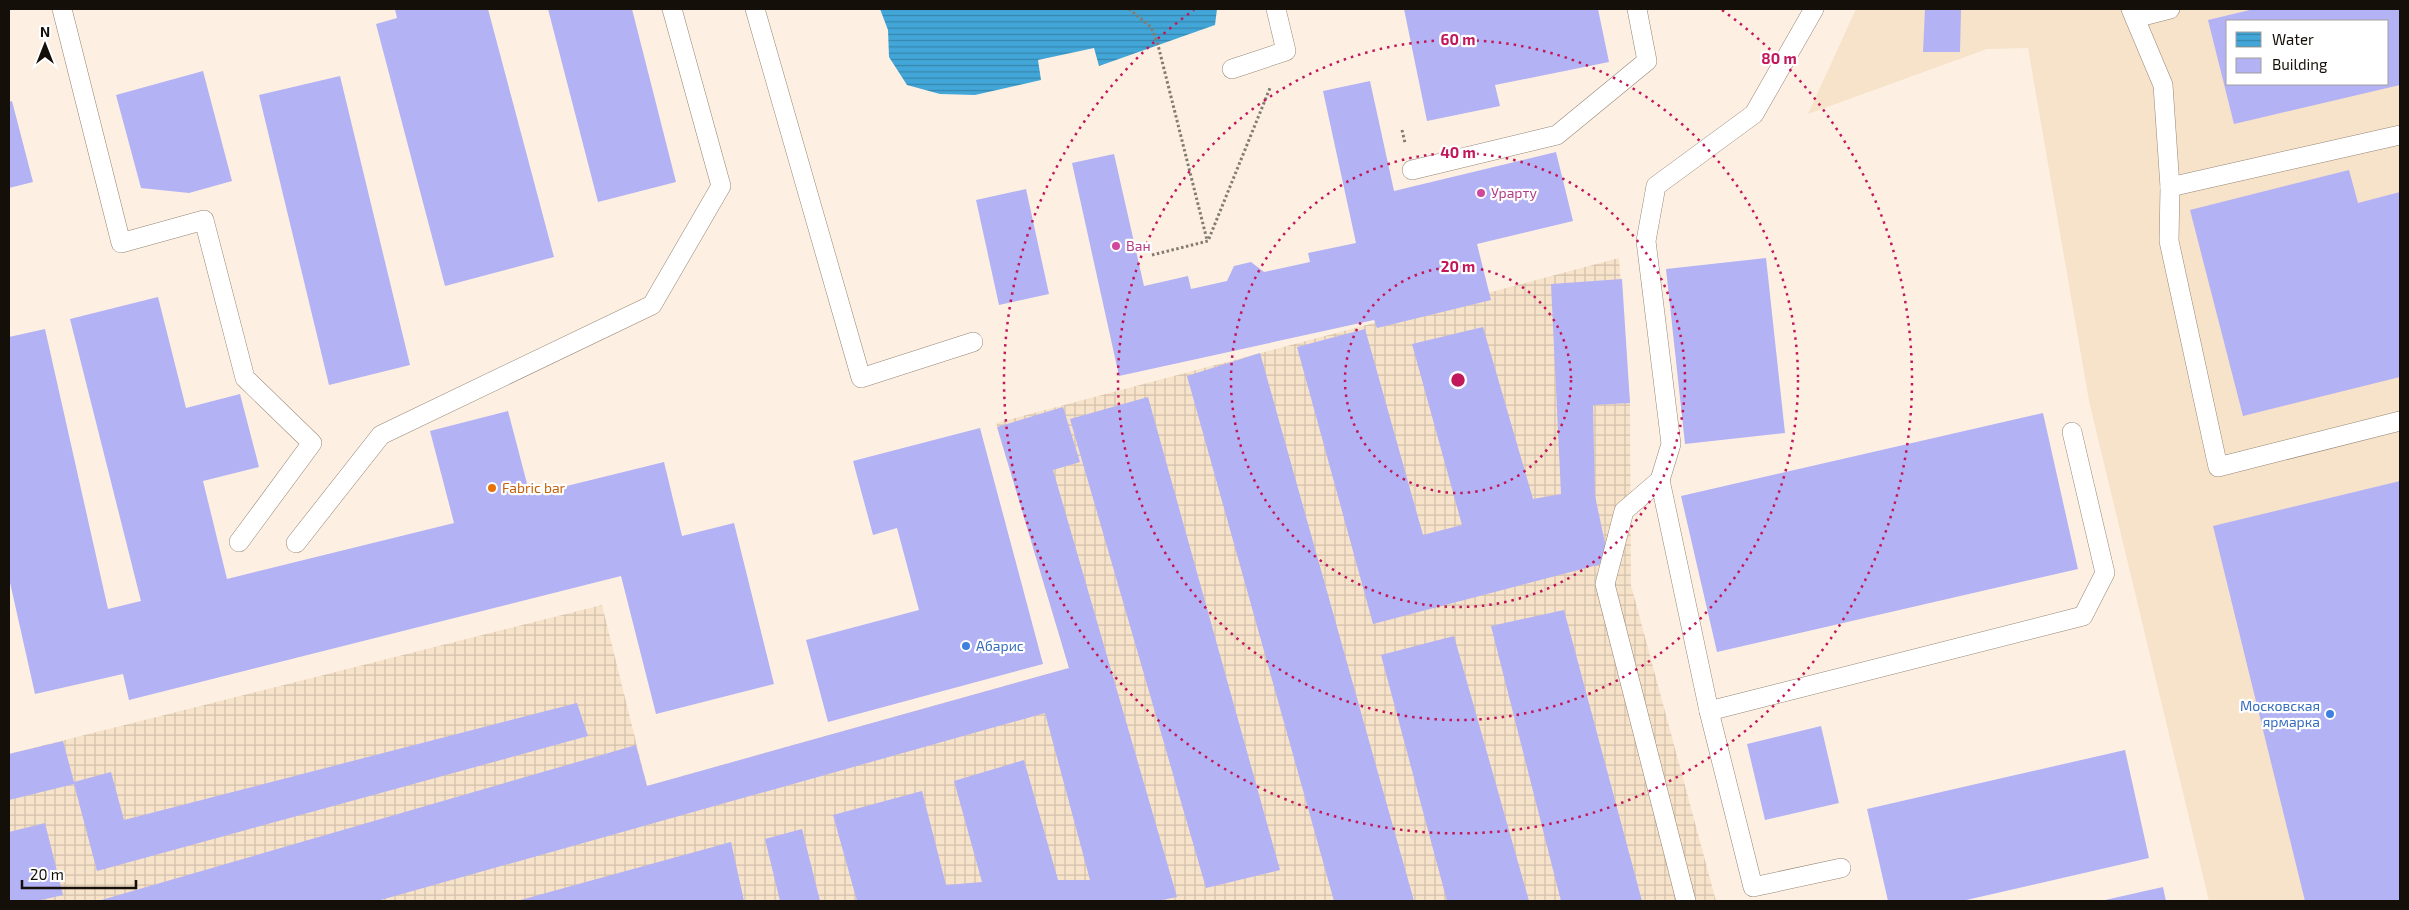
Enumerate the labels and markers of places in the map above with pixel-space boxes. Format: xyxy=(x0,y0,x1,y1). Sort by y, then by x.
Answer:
place label: Урарту xyxy=(1491,184,1537,201)
marker: Урарту xyxy=(1475,187,1487,199)
place label: Ван xyxy=(1126,237,1151,254)
marker: Ван xyxy=(1110,240,1122,252)
centre of rings xyxy=(1449,371,1467,389)
place label: Fabric bar xyxy=(502,479,566,496)
marker: Fabric bar xyxy=(486,482,498,494)
place label: Абарис xyxy=(976,637,1024,654)
marker: Абарис xyxy=(960,640,972,652)
place label: Московская ярмарка xyxy=(2240,697,2320,730)
marker: Московская ярмарка xyxy=(2324,708,2336,720)

